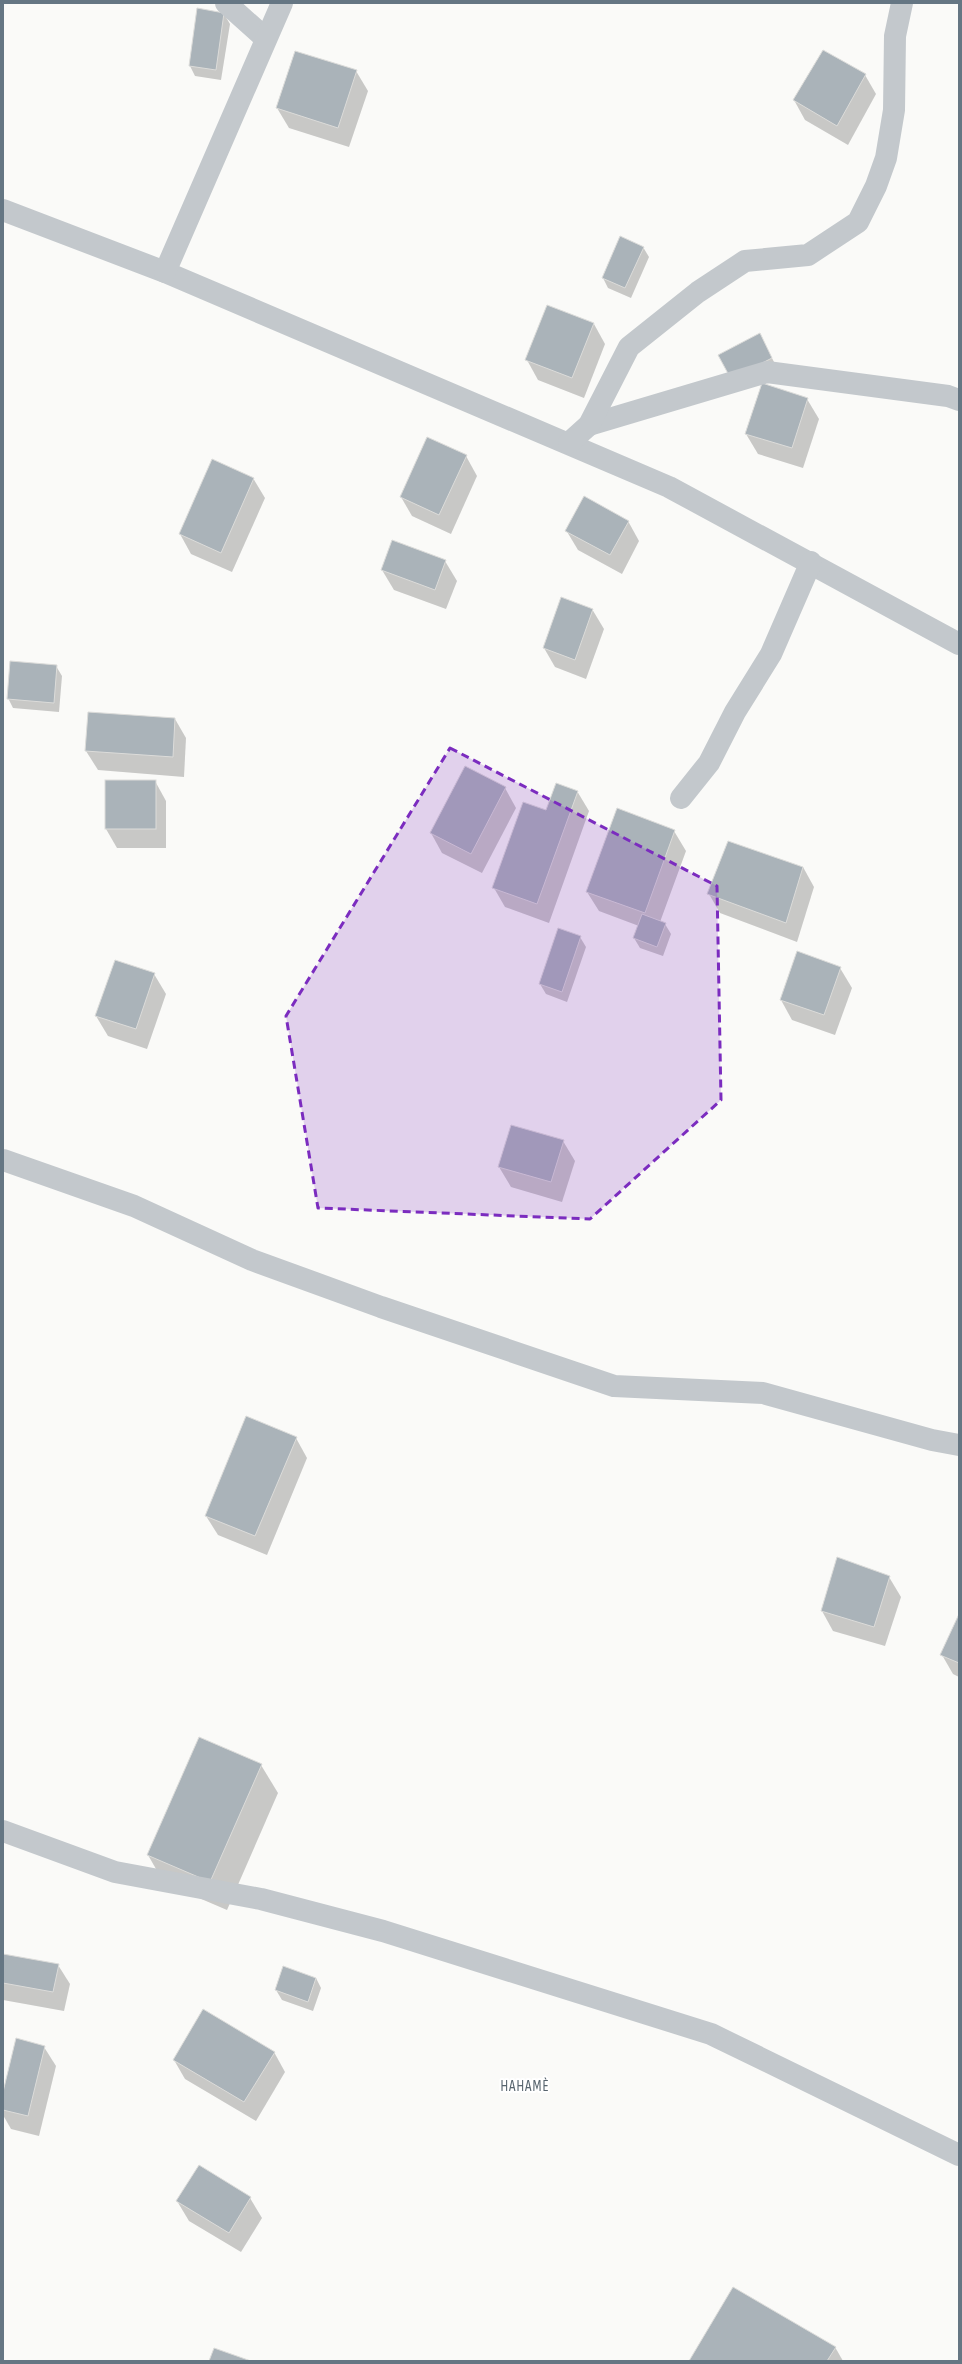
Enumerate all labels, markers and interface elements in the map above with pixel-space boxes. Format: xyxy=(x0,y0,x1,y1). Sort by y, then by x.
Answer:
district label: HAHAMÈ xyxy=(500,2077,550,2096)

